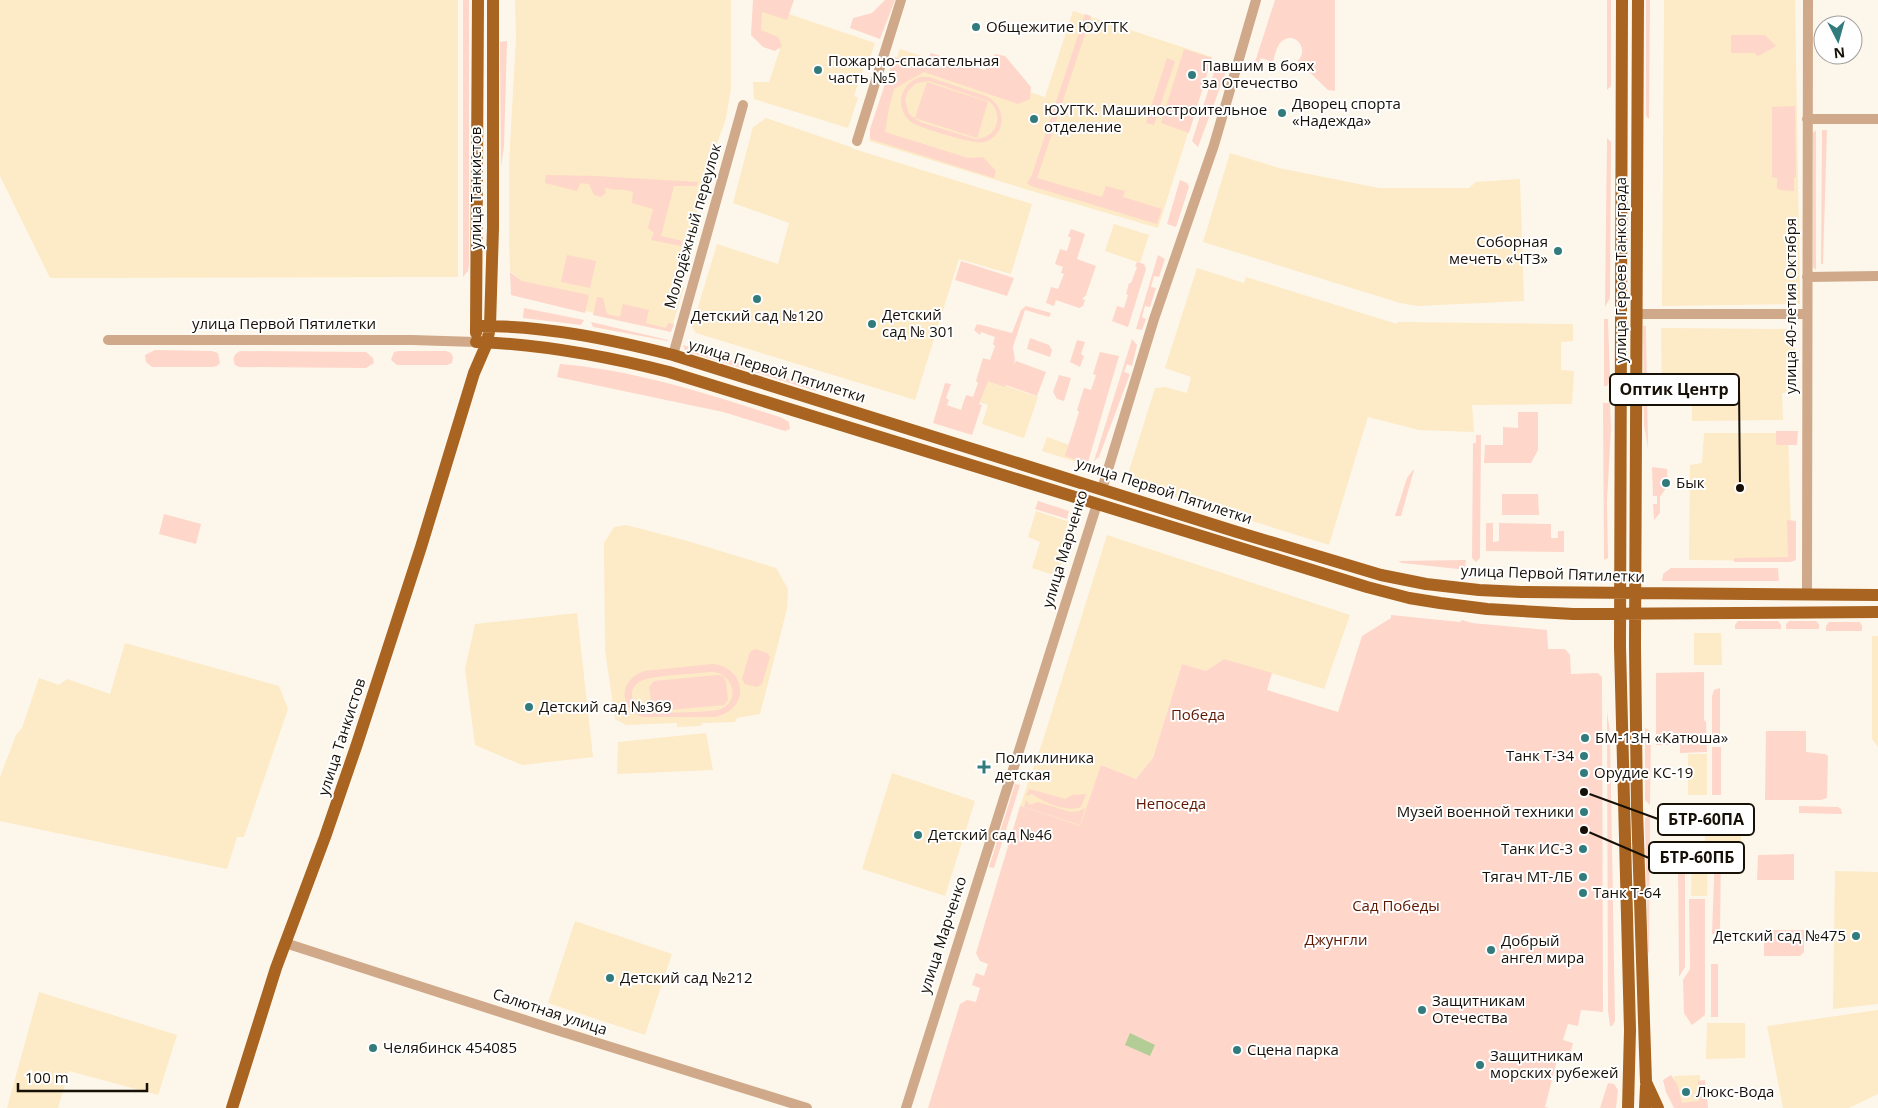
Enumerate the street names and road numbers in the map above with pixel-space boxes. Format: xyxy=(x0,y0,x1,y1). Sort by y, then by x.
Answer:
street label: улица Танкистов xyxy=(465,127,485,249)
street label: Молодёжный переулок xyxy=(659,141,725,311)
street label: улица Героев Танкограда xyxy=(1610,177,1630,363)
street label: улица 40-летия Октября xyxy=(1780,218,1800,394)
street label: улица Первой Пятилетки xyxy=(192,313,376,333)
street label: улица Первой Пятилетки xyxy=(686,334,868,407)
street label: улица Первой Пятилетки xyxy=(1074,452,1255,528)
street label: улица Марченко xyxy=(1037,487,1091,610)
street label: улица Первой Пятилетки xyxy=(1461,560,1645,586)
street label: улица Танкистов xyxy=(313,675,369,798)
street label: улица Марченко xyxy=(914,874,970,996)
street label: Салютная улица xyxy=(491,983,610,1039)

